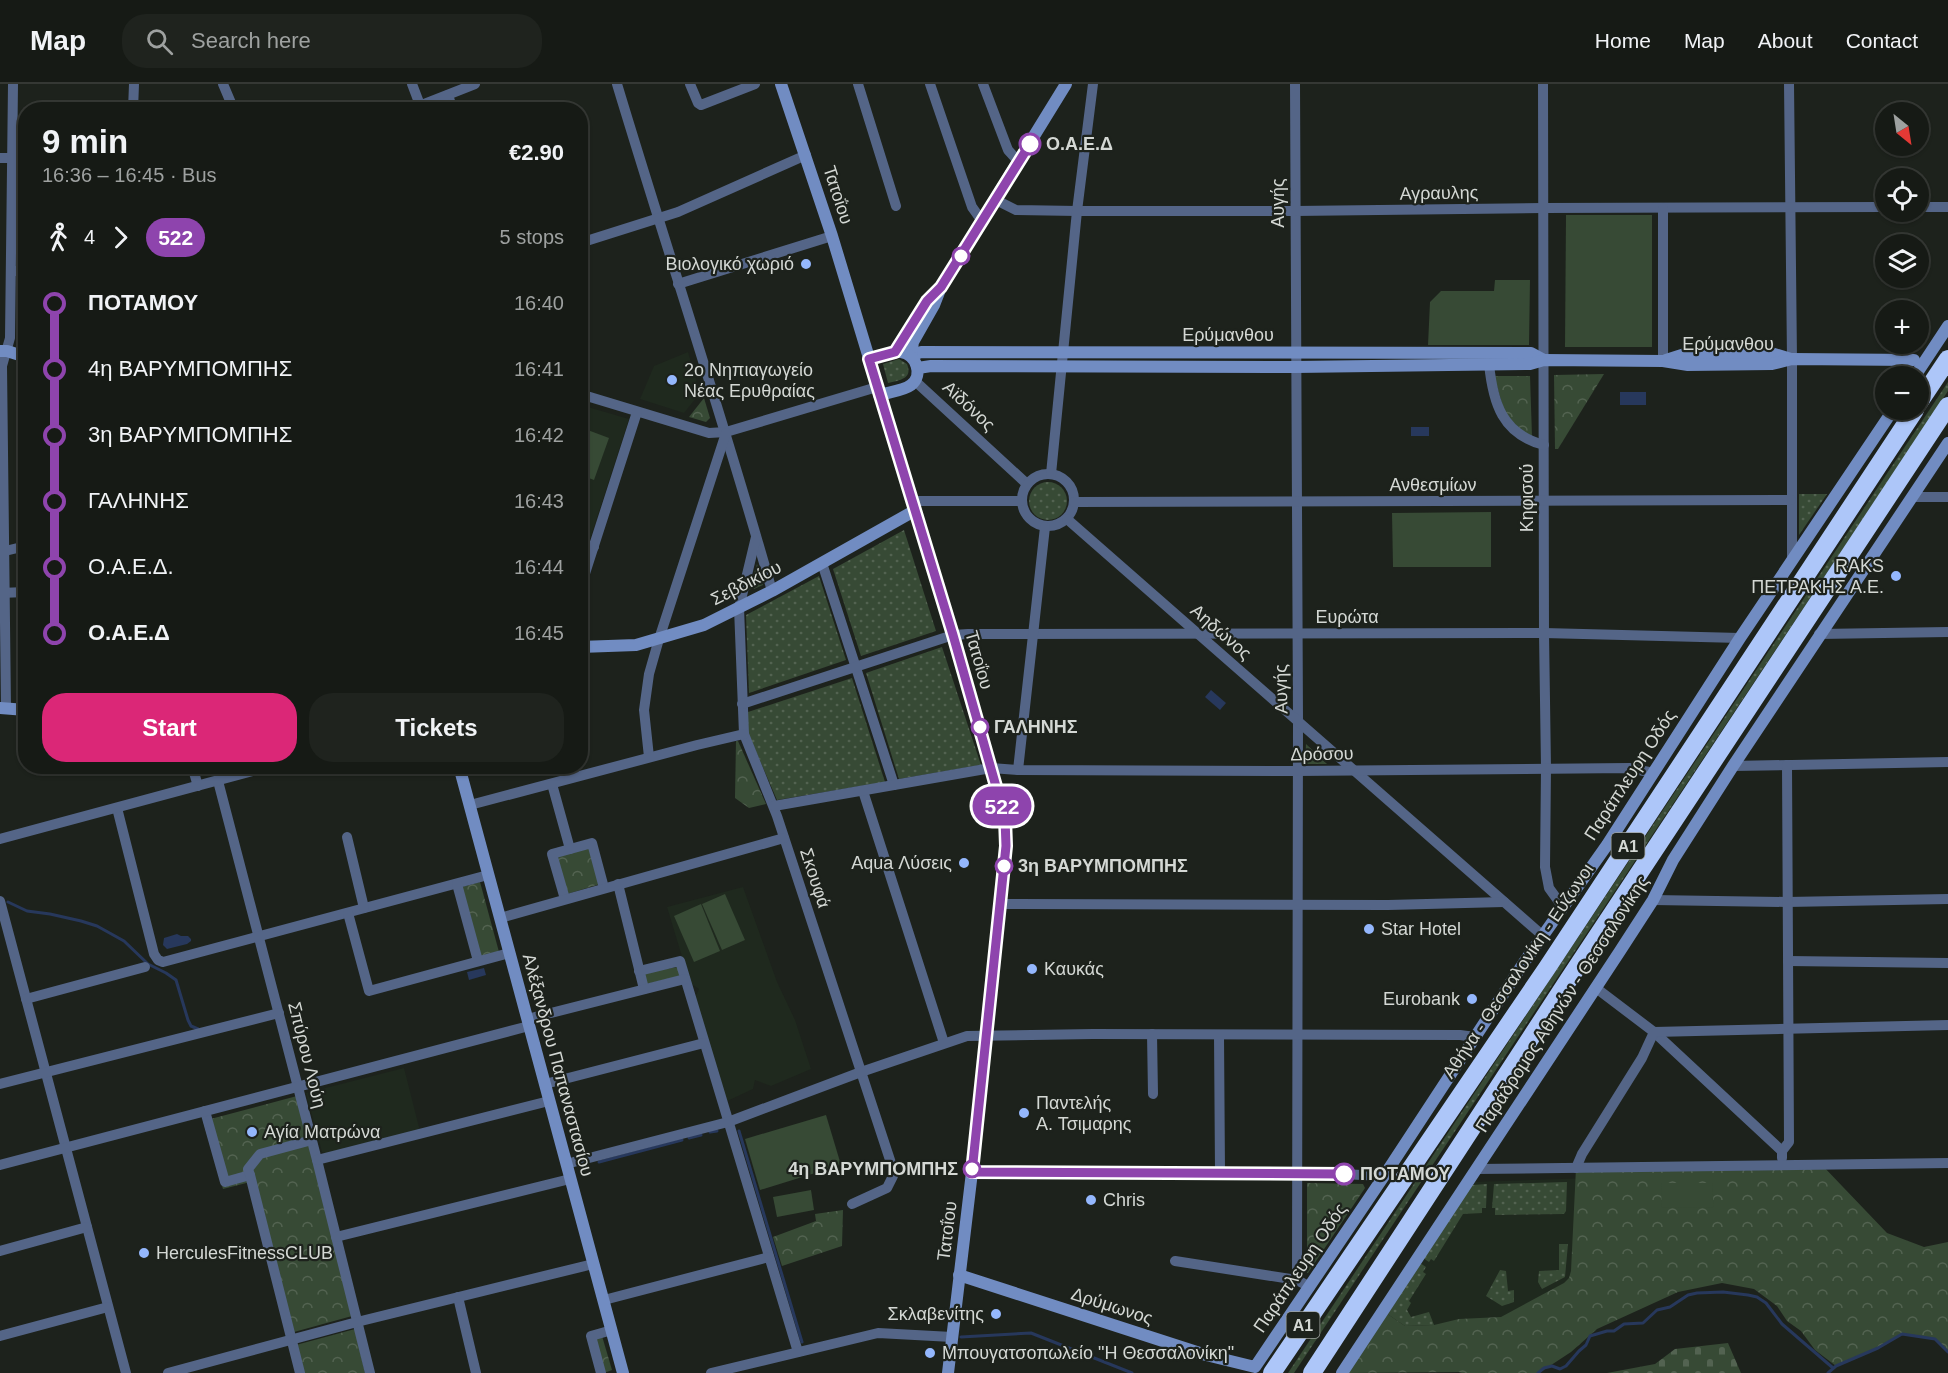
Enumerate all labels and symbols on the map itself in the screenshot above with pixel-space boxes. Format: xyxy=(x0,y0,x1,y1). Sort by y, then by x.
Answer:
north arrow xyxy=(1875,102,1929,156)
marker: Ο.Α.Ε.Δ xyxy=(1019,133,1041,155)
place label: Ο.Α.Ε.Δ xyxy=(1046,134,1113,154)
street label: Τατοΐου xyxy=(819,163,857,227)
street label: Αυγής xyxy=(1268,178,1288,228)
street label: Αγραυλης xyxy=(1399,182,1479,204)
unlabelled marker xyxy=(952,247,970,265)
place label: Βιολογικό χωριό xyxy=(666,254,794,274)
marker: Βιολογικό χωριό xyxy=(799,257,813,271)
street label: Ερύμανθου xyxy=(1182,325,1274,345)
street label: Ερύμανθου xyxy=(1682,334,1774,354)
place label: 2ο Νηπιαγωγείο Νέας Ερυθραίας xyxy=(684,360,815,401)
marker: 2ο Νηπιαγωγείο Νέας Ερυθραίας xyxy=(665,373,679,387)
street label: Αϊδόνος xyxy=(939,377,999,435)
street label: Κηφισού xyxy=(1517,464,1537,532)
street label: Ανθεσμίων xyxy=(1389,475,1477,495)
place label: RAKS ΠΕΤΡΑΚΗΣ Α.Ε. xyxy=(1751,556,1884,597)
street label: Σεβδικίου xyxy=(707,557,785,609)
marker: RAKS ΠΕΤΡΑΚΗΣ Α.Ε. xyxy=(1889,569,1903,583)
street label: Αηδώνος xyxy=(1187,600,1256,664)
street label: Ευρώτα xyxy=(1315,607,1379,627)
street label: Τατοΐου xyxy=(961,628,997,692)
street label: Αυγής xyxy=(1271,664,1291,714)
street label: Παράπλευρη Οδός xyxy=(1580,706,1680,844)
place label: ΓΑΛΗΝΗΣ xyxy=(994,717,1078,737)
marker: ΓΑΛΗΝΗΣ xyxy=(971,718,989,736)
street label: Δρόσου xyxy=(1290,743,1354,765)
line badge: 522 xyxy=(968,786,1036,826)
road number: Α1 xyxy=(1612,833,1644,859)
street label: Σκουφά xyxy=(796,846,834,910)
place label: Aqua Λύσεις xyxy=(851,853,952,873)
marker: Aqua Λύσεις xyxy=(957,856,971,870)
place label: 3η ΒΑΡΥΜΠΟΜΠΗΣ xyxy=(1018,856,1188,876)
marker: 3η ΒΑΡΥΜΠΟΜΠΗΣ xyxy=(995,857,1013,875)
street label: Αθήνα - Θεσσαλονίκη - Εύζωνοι xyxy=(1439,860,1597,1082)
street label: Παράδρομος Αθηνών - Θεσσαλονίκης xyxy=(1471,872,1653,1136)
place label: Star Hotel xyxy=(1381,919,1461,939)
marker: Star Hotel xyxy=(1362,922,1376,936)
street label: Αλέξανδρου Παπαναστασίου xyxy=(519,951,597,1179)
place label: Καυκάς xyxy=(1044,959,1104,979)
marker: Καυκάς xyxy=(1025,962,1039,976)
place label: Eurobank xyxy=(1383,989,1461,1009)
marker: Eurobank xyxy=(1465,992,1479,1006)
street label: Σπύρου Λούη xyxy=(284,1000,330,1110)
place label: Παντελής Α. Τσιμαρης xyxy=(1036,1093,1132,1134)
marker: Παντελής Α. Τσιμαρης xyxy=(1017,1106,1031,1120)
place label: Αγία Ματρώνα xyxy=(264,1122,380,1142)
marker: Αγία Ματρώνα xyxy=(245,1125,259,1139)
place label: 4η ΒΑΡΥΜΠΟΜΠΗΣ xyxy=(788,1159,958,1179)
marker: 4η ΒΑΡΥΜΠΟΜΠΗΣ xyxy=(963,1160,981,1178)
marker: ΠΟΤΑΜΟΥ xyxy=(1333,1163,1355,1185)
place label: ΠΟΤΑΜΟΥ xyxy=(1360,1164,1450,1184)
place label: Chris xyxy=(1103,1190,1145,1210)
marker: Chris xyxy=(1084,1193,1098,1207)
street label: Παράπλευρη Οδός xyxy=(1249,1199,1351,1336)
street label: Τατοΐου xyxy=(933,1200,961,1262)
place label: HerculesFitnessCLUB xyxy=(156,1243,333,1263)
marker: HerculesFitnessCLUB xyxy=(137,1246,151,1260)
street label: Δρύμωνος xyxy=(1069,1283,1155,1329)
place label: Σκλαβενίτης xyxy=(888,1304,984,1324)
marker: Σκλαβενίτης xyxy=(989,1307,1003,1321)
road number: Α1 xyxy=(1286,1312,1320,1338)
place label: Μπουγατσοπωλείο "Η Θεσσαλονίκη" xyxy=(942,1343,1234,1363)
marker: Μπουγατσοπωλείο "Η Θεσσαλονίκη" xyxy=(923,1346,937,1360)

